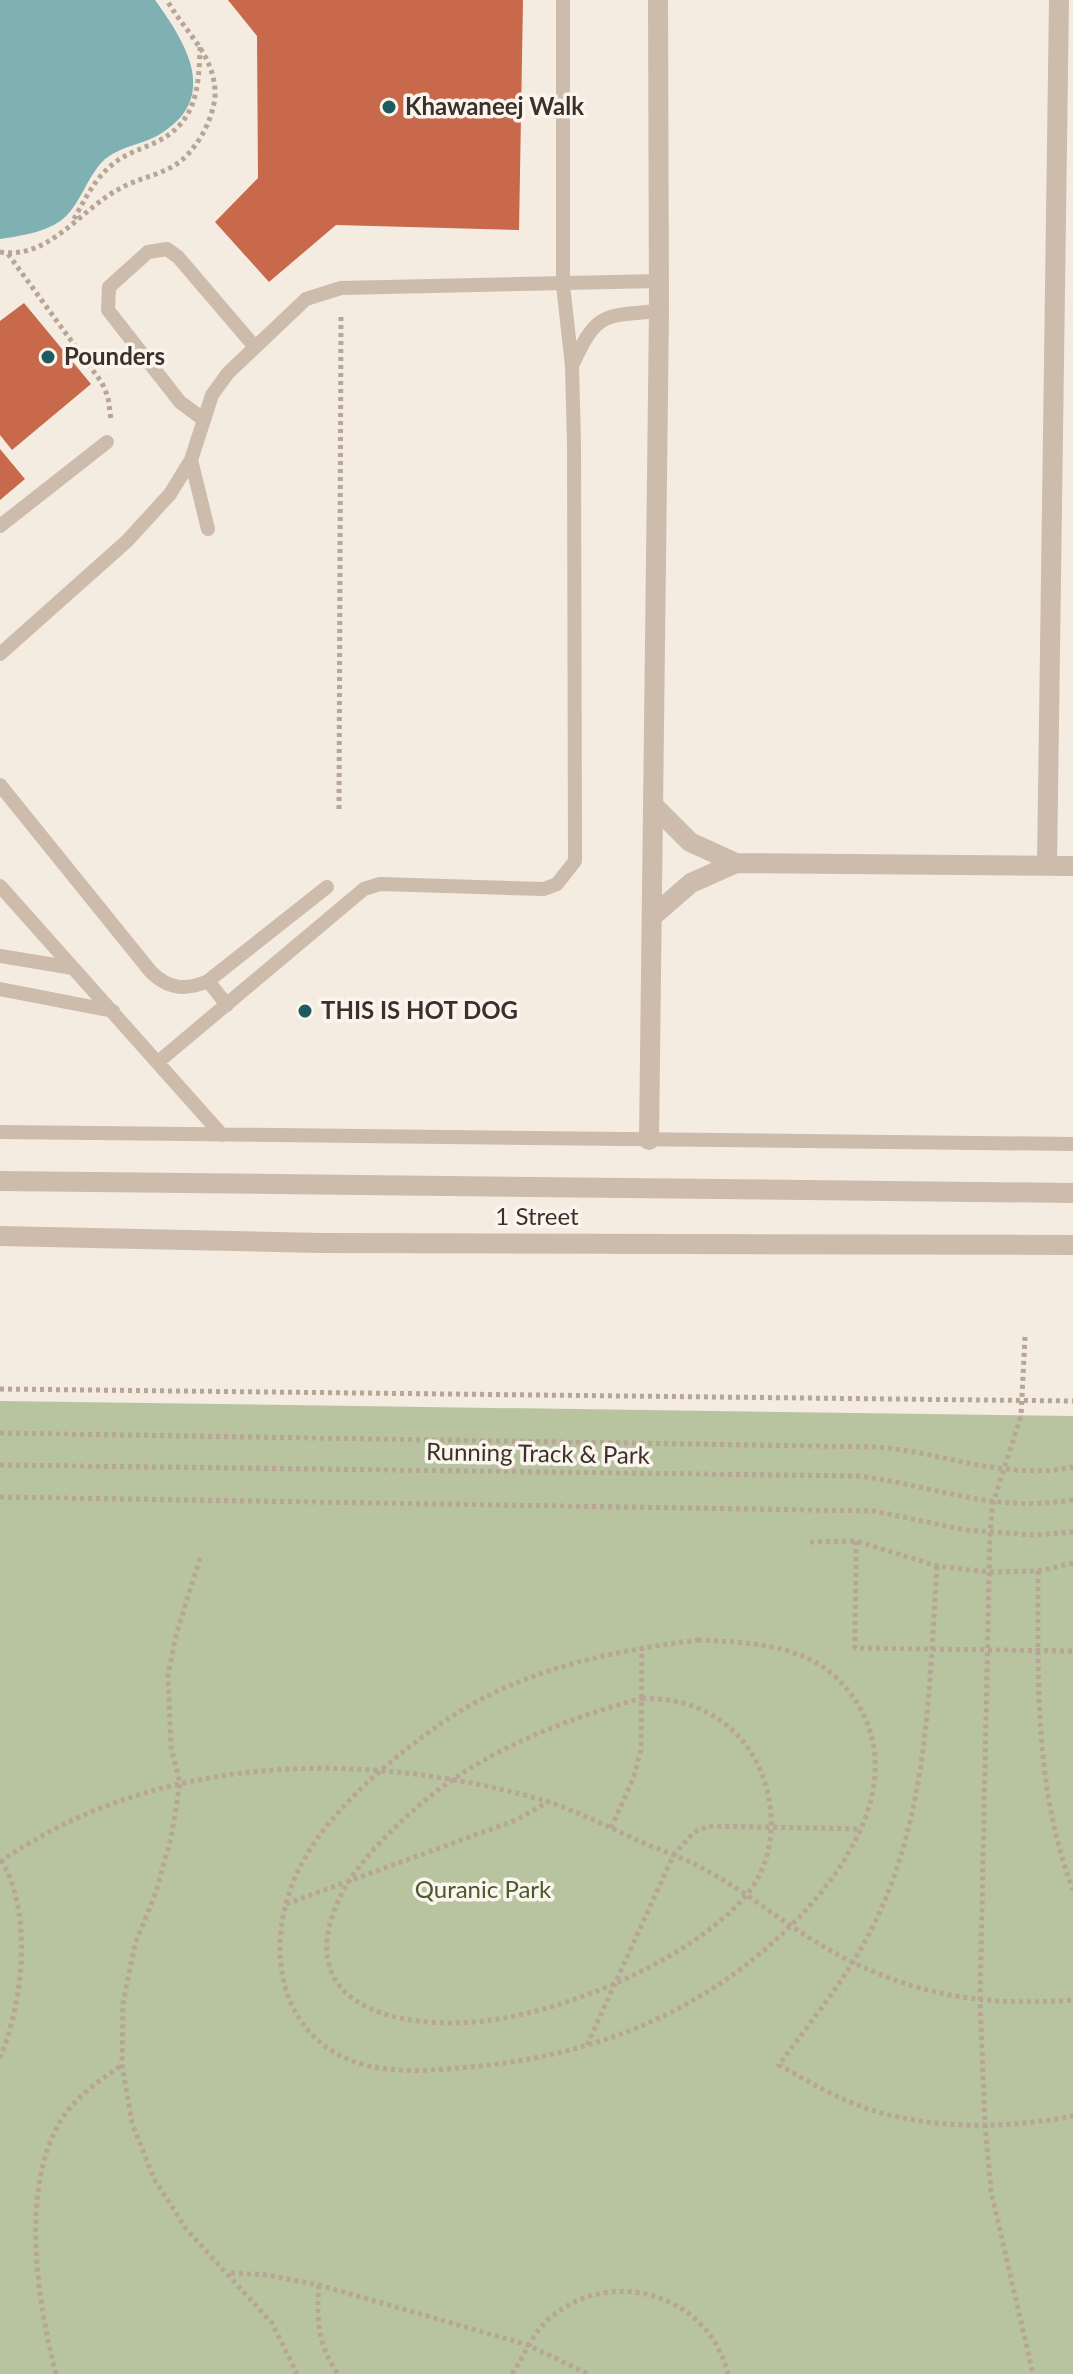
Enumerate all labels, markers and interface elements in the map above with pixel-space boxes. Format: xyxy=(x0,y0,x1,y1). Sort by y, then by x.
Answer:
place label: Khawaneej Walk xyxy=(405,91,584,120)
marker: Khawaneej Walk xyxy=(380,98,398,116)
place label: Pounders xyxy=(64,341,165,370)
marker: Pounders xyxy=(39,348,57,366)
place label: THIS IS HOT DOG xyxy=(321,995,518,1024)
marker: THIS IS HOT DOG xyxy=(296,1002,314,1020)
street label: 1 Street xyxy=(495,1201,579,1230)
street label: Running Track & Park xyxy=(426,1436,651,1469)
park label: Quranic Park xyxy=(415,1874,552,1903)

